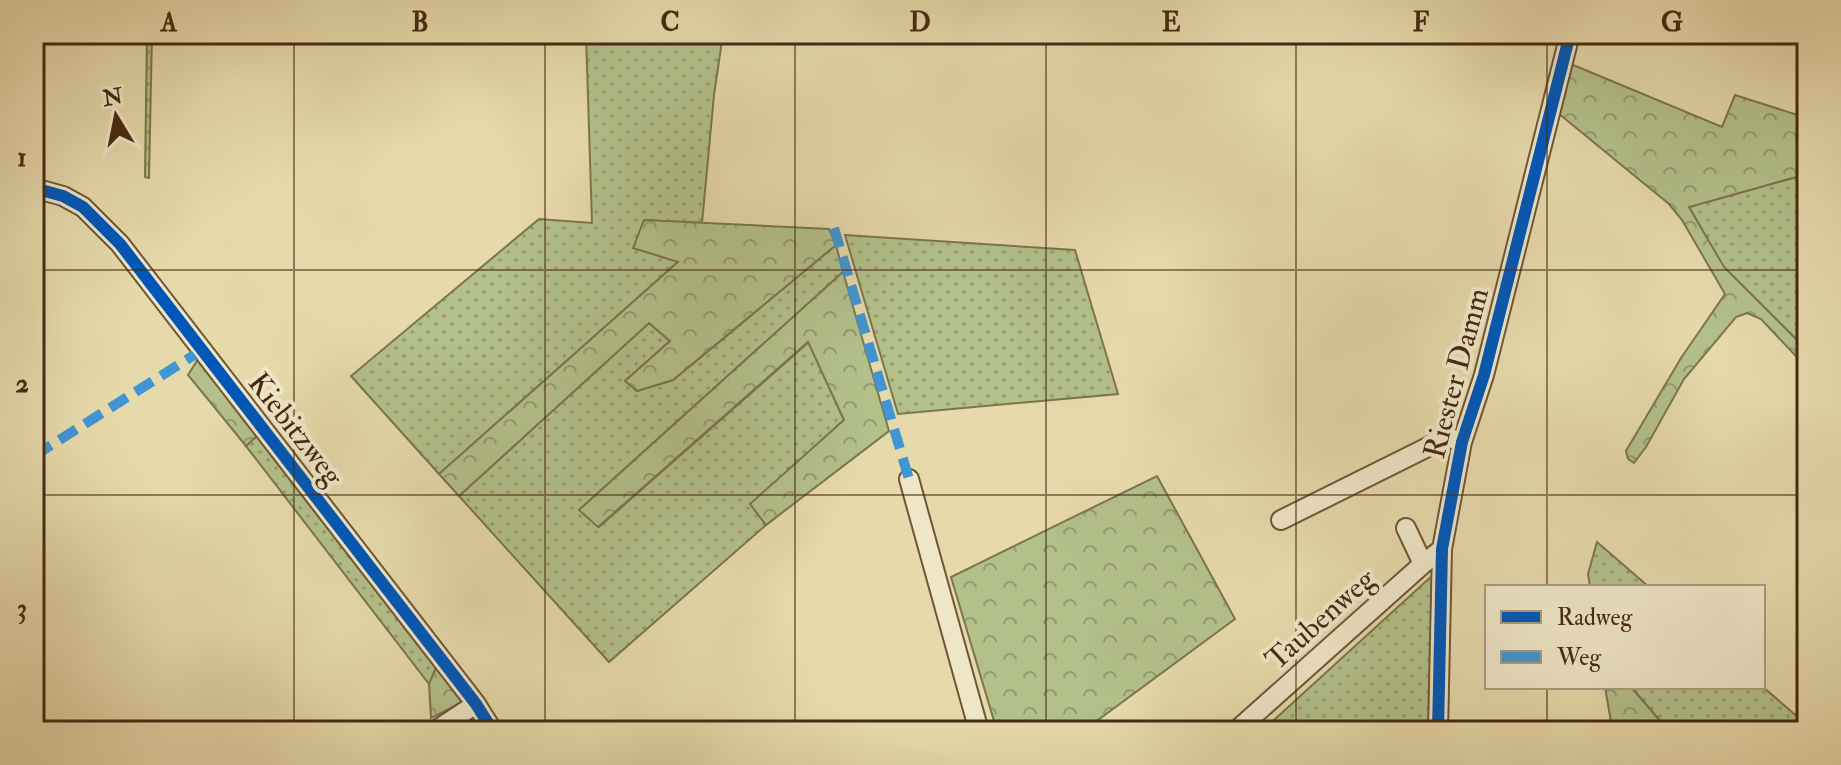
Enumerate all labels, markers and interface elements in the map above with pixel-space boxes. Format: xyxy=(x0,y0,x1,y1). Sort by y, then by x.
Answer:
text: A xyxy=(160,7,178,39)
text: B xyxy=(411,7,429,39)
text: C xyxy=(660,7,680,39)
text: D xyxy=(909,7,931,39)
text: E xyxy=(1162,7,1181,39)
text: F xyxy=(1413,7,1430,39)
text: G xyxy=(1661,7,1683,39)
north arrow xyxy=(76,76,156,156)
text: N xyxy=(100,82,125,113)
text: 1 xyxy=(17,142,27,174)
street label: Riester Damm xyxy=(1416,284,1497,463)
street label: Kiebitzweg xyxy=(240,365,352,494)
text: 2 xyxy=(15,368,29,400)
street label: Taubenweg xyxy=(1258,560,1384,678)
legend xyxy=(1485,585,1765,689)
text: 3 xyxy=(17,593,27,625)
text: Radweg xyxy=(1557,602,1633,633)
text: Weg xyxy=(1556,642,1602,673)

